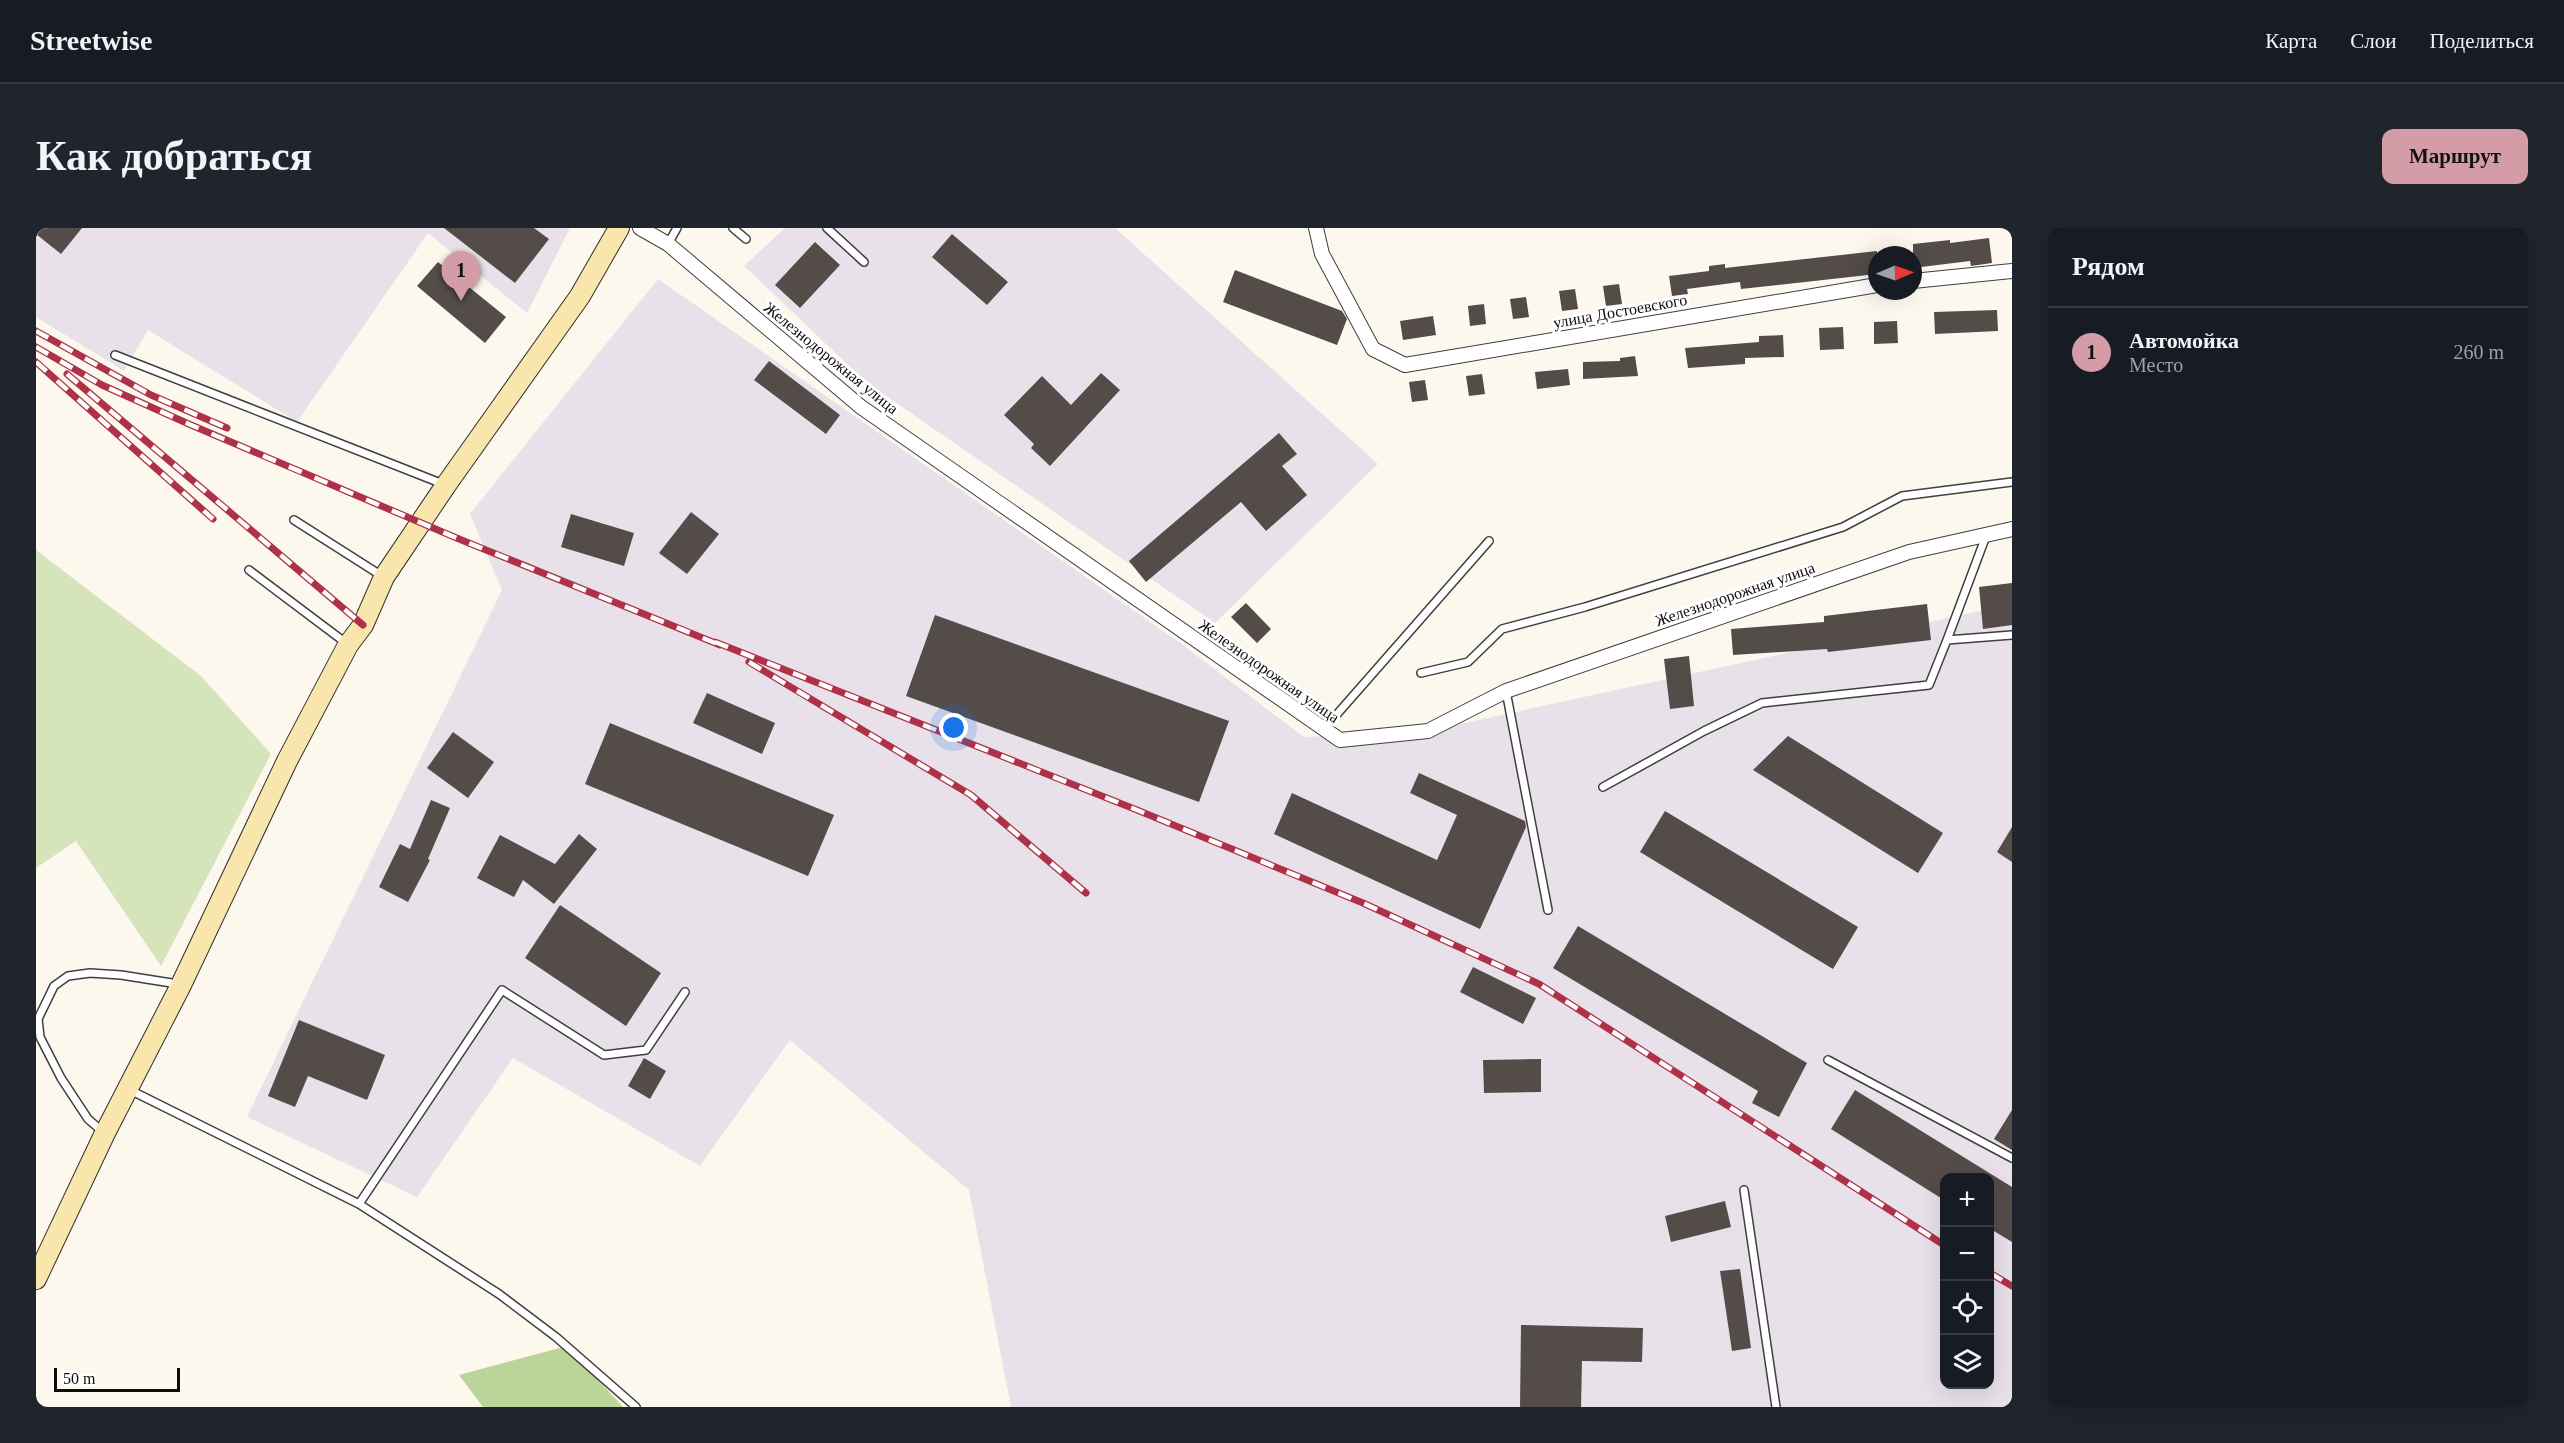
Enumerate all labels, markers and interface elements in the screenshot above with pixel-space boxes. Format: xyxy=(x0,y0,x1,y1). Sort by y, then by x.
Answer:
text: Streetwise xyxy=(30,25,152,56)
text: Карта xyxy=(2265,29,2317,53)
text: Слои xyxy=(2350,29,2396,53)
text: Поделиться xyxy=(2429,29,2534,53)
button: Маршрут xyxy=(2382,129,2528,184)
text: Как добраться xyxy=(36,133,312,179)
north arrow xyxy=(1868,246,1922,300)
pin: 1 xyxy=(442,251,480,301)
text: Рядом xyxy=(2072,252,2145,281)
street label: улица Достоевского xyxy=(1552,291,1688,332)
street label: Железнодорожная улица xyxy=(760,299,901,418)
text: Автомойка xyxy=(2129,328,2239,353)
text: 1 xyxy=(2087,341,2097,363)
text: 260 m xyxy=(2453,341,2504,363)
text: Место xyxy=(2129,354,2183,376)
street label: Железнодорожная улица xyxy=(1653,559,1817,630)
street label: Железнодорожная улица xyxy=(1195,616,1343,727)
your location xyxy=(939,713,968,742)
map controls xyxy=(1940,1173,1994,1389)
button: + xyxy=(1940,1173,1994,1227)
button: − xyxy=(1940,1227,1994,1281)
button: locate xyxy=(1940,1281,1994,1335)
button: layers xyxy=(1940,1335,1994,1389)
scale bar xyxy=(54,1365,180,1392)
text: 50 m xyxy=(63,1370,95,1387)

